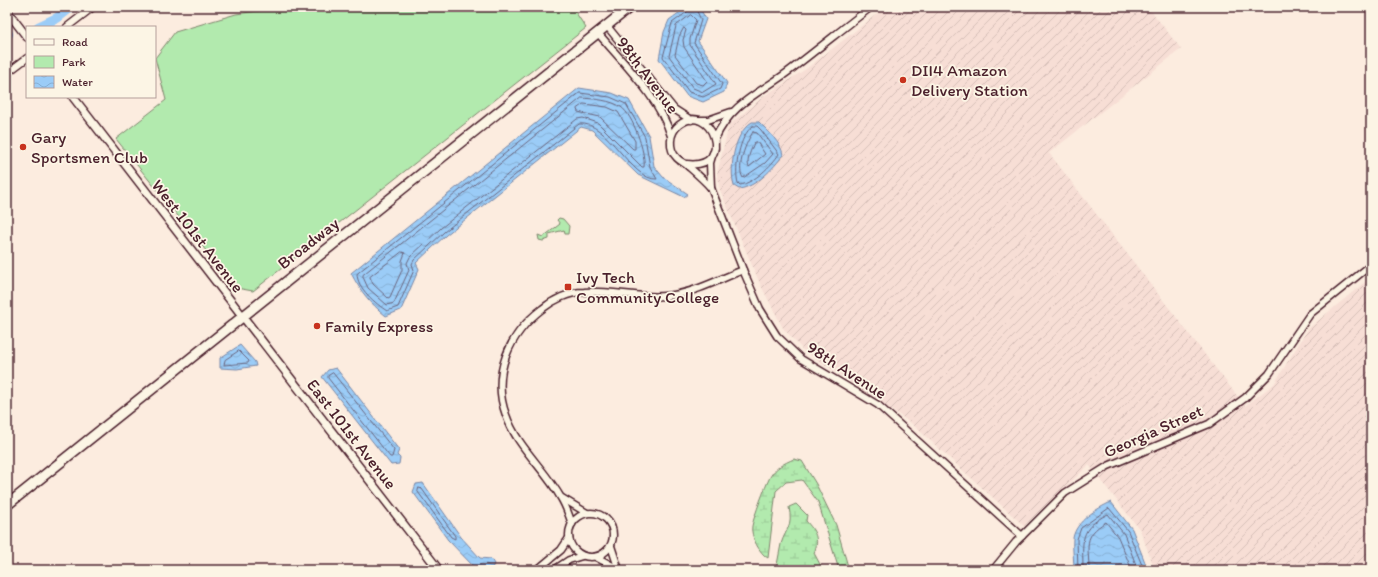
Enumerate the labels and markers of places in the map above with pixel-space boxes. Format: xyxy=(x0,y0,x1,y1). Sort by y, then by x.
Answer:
place label: DII4 Amazon Delivery Station xyxy=(911,60,1028,100)
marker: DII4 Amazon Delivery Station xyxy=(898,75,908,85)
place label: Gary Sportsmen Club xyxy=(31,127,148,167)
marker: Gary Sportsmen Club xyxy=(18,142,28,152)
place label: Ivy Tech Community College xyxy=(576,267,719,307)
marker: Ivy Tech Community College xyxy=(563,282,573,292)
place label: Family Express xyxy=(325,316,433,336)
marker: Family Express xyxy=(312,321,322,331)

